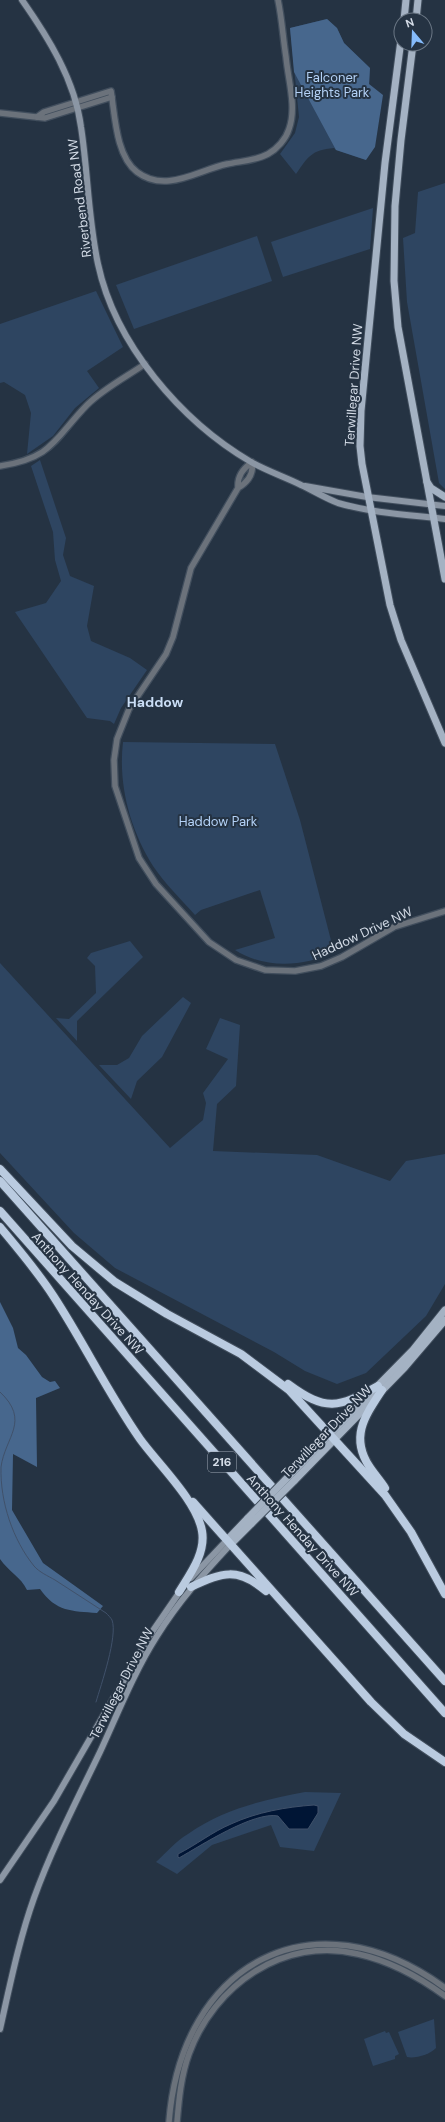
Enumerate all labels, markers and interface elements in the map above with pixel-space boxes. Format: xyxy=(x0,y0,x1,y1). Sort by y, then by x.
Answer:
north arrow xyxy=(393,12,433,52)
text: N xyxy=(404,15,416,30)
park label: Falconer Heights Park xyxy=(295,69,370,101)
street label: Riverbend Road NW xyxy=(64,137,95,258)
street label: Terwillegar Drive NW xyxy=(341,323,366,447)
district label: Haddow xyxy=(127,693,184,711)
park label: Haddow Park xyxy=(179,813,258,830)
street label: Haddow Drive NW xyxy=(309,903,416,964)
street label: Anthony Henday Drive NW xyxy=(28,1228,148,1359)
street label: Terwillegar Drive NW xyxy=(278,1381,375,1481)
road number: 216 xyxy=(208,1452,236,1472)
street label: Anthony Henday Drive NW xyxy=(243,1470,363,1601)
street label: Terwillegar Drive NW xyxy=(86,1624,157,1742)

